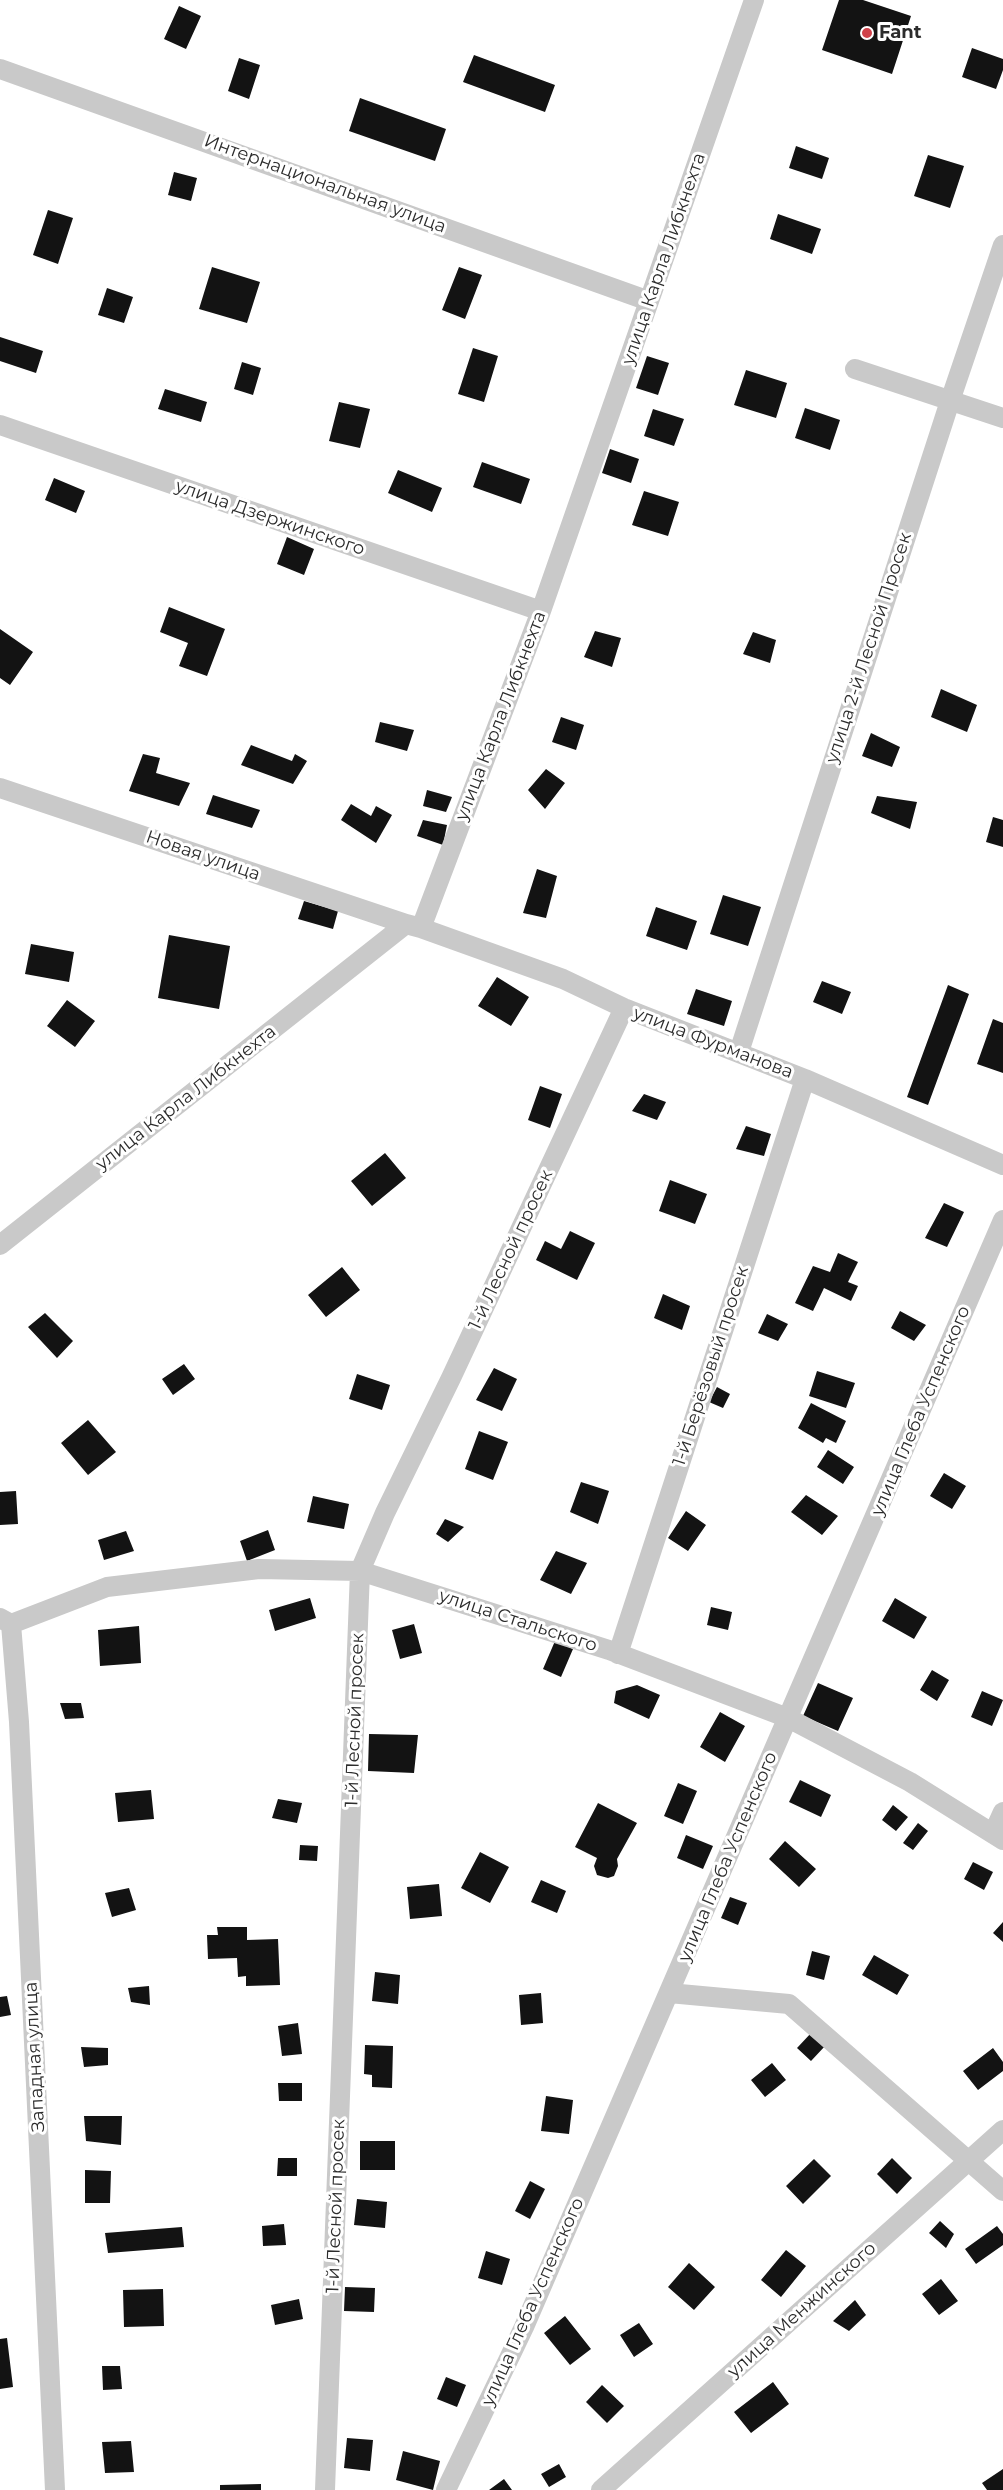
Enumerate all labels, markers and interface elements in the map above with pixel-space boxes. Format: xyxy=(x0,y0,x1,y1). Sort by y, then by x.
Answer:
place label: Fant xyxy=(879,22,922,44)
marker: Fant xyxy=(860,26,874,40)
street label: Интернациональная улица xyxy=(201,130,449,238)
street label: улица Карла Либкнехта xyxy=(618,150,710,368)
street label: улица Дзержинского xyxy=(173,475,367,561)
street label: улица 2-й Лесной Просек xyxy=(821,530,917,766)
street label: улица Карла Либкнехта xyxy=(451,608,551,824)
street label: Новая улица xyxy=(143,826,263,886)
street label: улица Фурманова xyxy=(630,1003,796,1083)
street label: улица Карла Либкнехта xyxy=(92,1021,280,1175)
street label: 1-й Лесной просек xyxy=(464,1167,558,1333)
street label: 1-й Берёзовый просек xyxy=(668,1263,754,1469)
street label: улица Глеба Успенского xyxy=(867,1303,975,1519)
street label: улица Стальского xyxy=(436,1585,600,1657)
street label: 1-й Лесной просек xyxy=(341,1633,369,1807)
street label: улица Глеба Успенского xyxy=(674,1749,782,1965)
street label: Западная улица xyxy=(20,1981,50,2133)
street label: 1-й Лесной просек xyxy=(322,2119,350,2293)
street label: улица Глеба Успенского xyxy=(477,2194,589,2410)
street label: улица Менжинского xyxy=(723,2238,881,2382)

